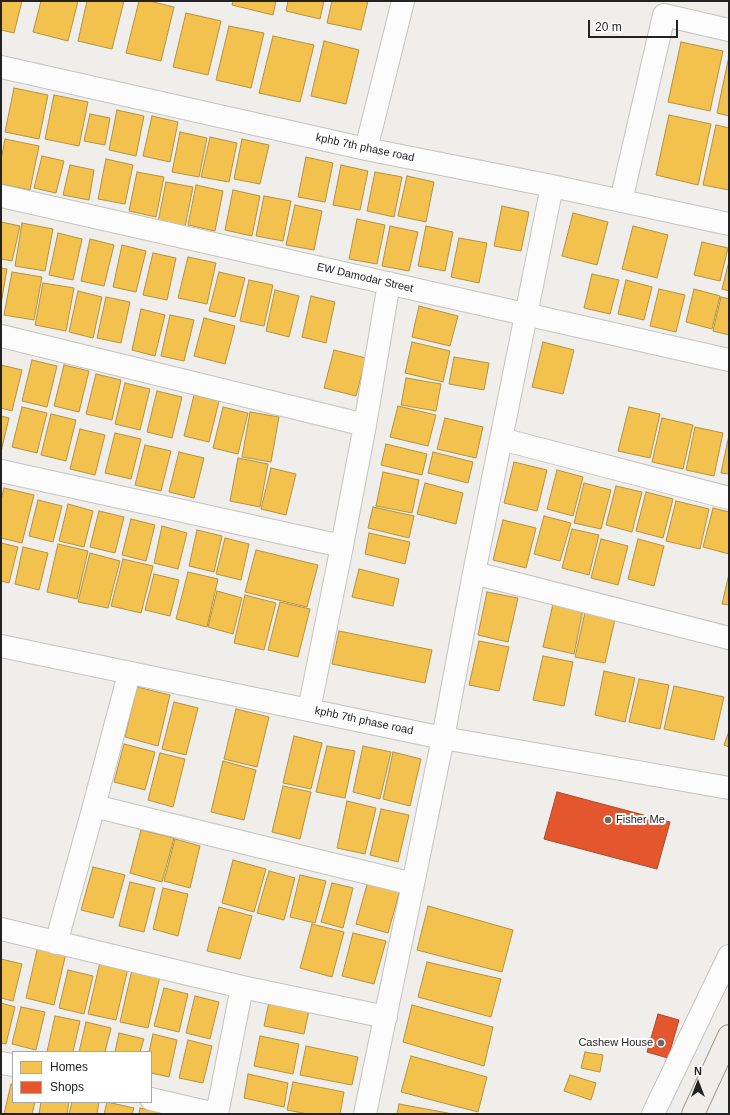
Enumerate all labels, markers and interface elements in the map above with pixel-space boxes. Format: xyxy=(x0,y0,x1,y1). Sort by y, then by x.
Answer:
scale bar xyxy=(590,12,680,38)
text: 20 m xyxy=(595,20,622,34)
street label: kphb 7th phase road xyxy=(315,131,415,165)
street label: EW Damodar Street xyxy=(316,260,414,296)
street label: kphb 7th phase road xyxy=(314,704,414,738)
place label: Fisher Me xyxy=(616,813,665,827)
marker: Fisher Me xyxy=(603,815,613,825)
place label: Cashew House xyxy=(578,1036,653,1050)
marker: Cashew House xyxy=(656,1038,666,1048)
legend xyxy=(12,1051,152,1103)
text: Homes xyxy=(50,1060,88,1074)
north arrow xyxy=(678,1063,718,1103)
text: N xyxy=(694,1065,702,1077)
text: Shops xyxy=(50,1080,84,1094)

